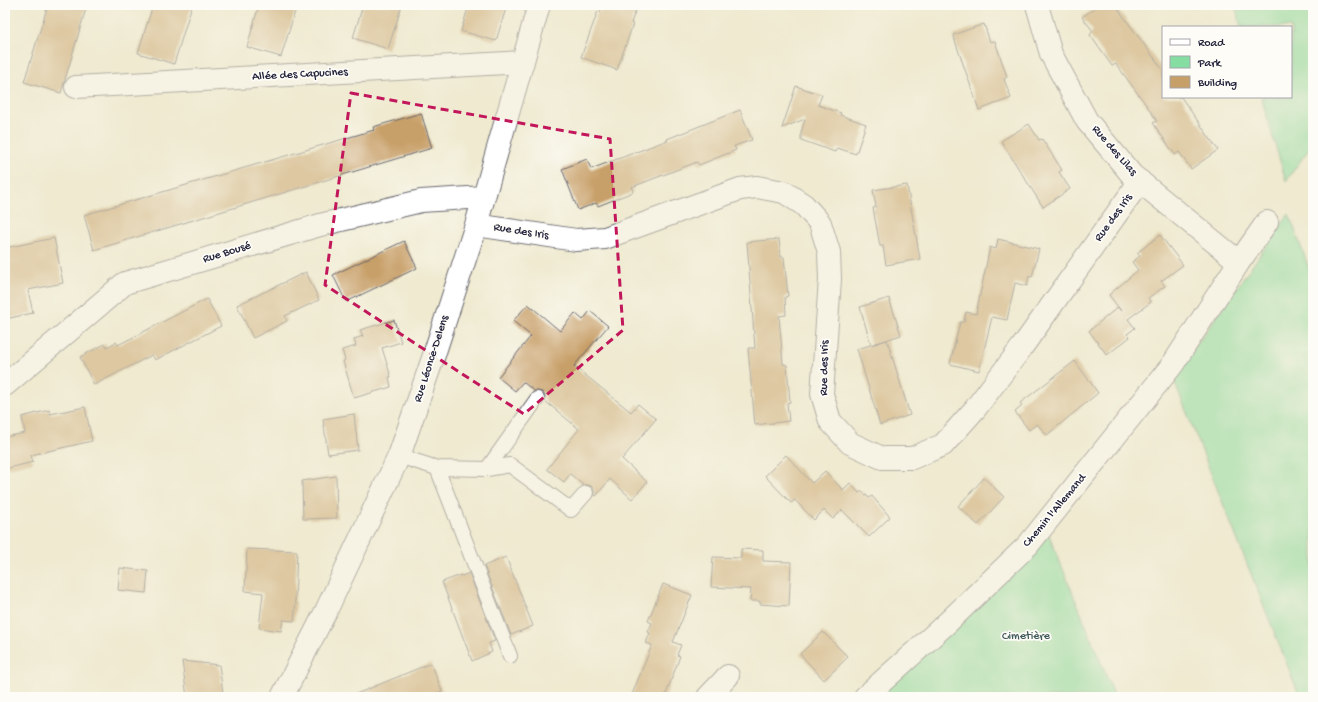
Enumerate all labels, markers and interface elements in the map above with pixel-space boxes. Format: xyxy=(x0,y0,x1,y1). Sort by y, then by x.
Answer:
legend xyxy=(1162,26,1292,98)
text: Road xyxy=(1198,37,1225,51)
text: Park xyxy=(1197,57,1223,71)
street label: Allée des Capucines xyxy=(252,65,349,84)
text: Building xyxy=(1197,77,1237,91)
street label: Rue des Lilas xyxy=(1088,123,1140,179)
street label: Rue des Iris xyxy=(1092,191,1136,245)
street label: Rue des Iris xyxy=(492,221,550,243)
street label: Rue Bousé xyxy=(201,239,254,267)
street label: Rue Léonce-Delens xyxy=(411,313,453,404)
street label: Rue des Iris xyxy=(818,340,832,396)
street label: Chemin l'Allemand xyxy=(1020,471,1090,550)
park label: Cimetière xyxy=(1002,630,1051,644)

